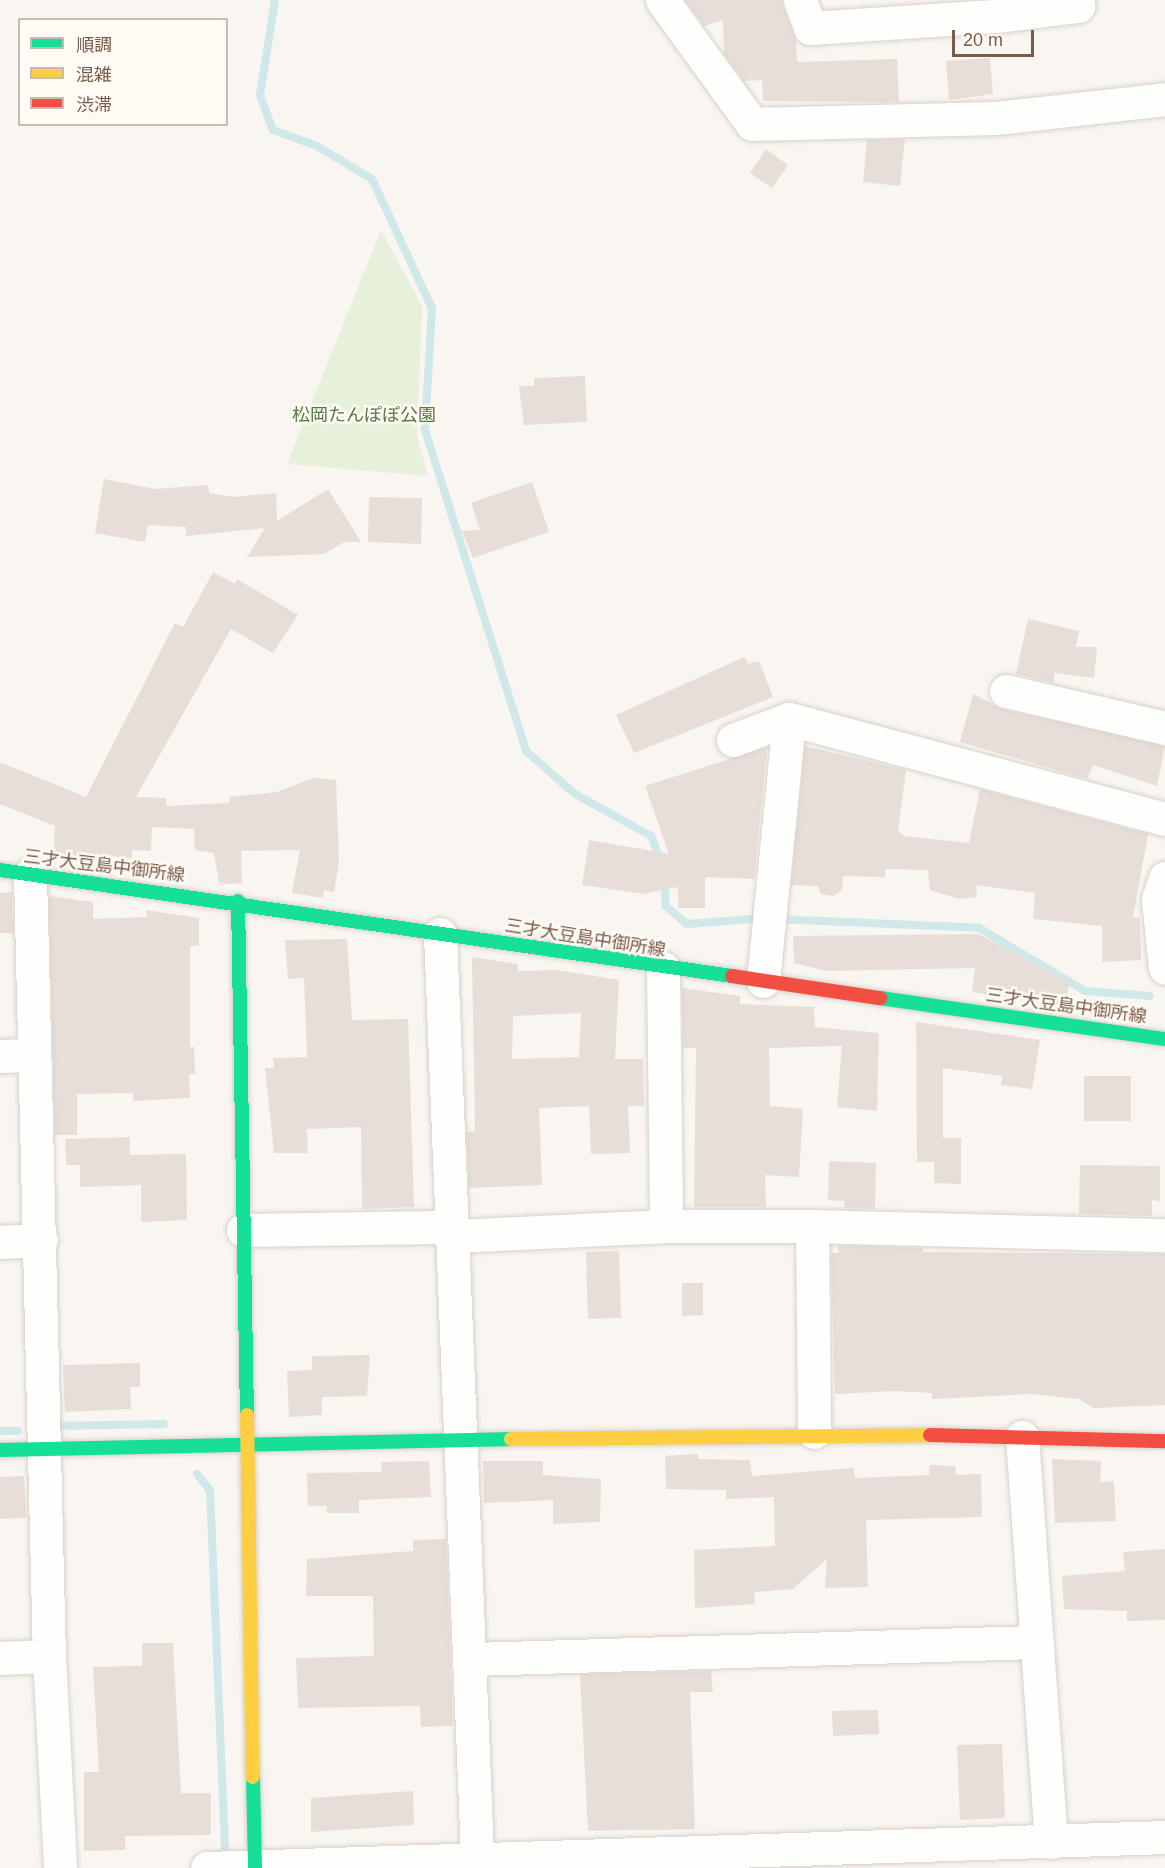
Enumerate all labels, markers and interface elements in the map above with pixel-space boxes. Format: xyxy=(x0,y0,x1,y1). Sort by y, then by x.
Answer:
legend xyxy=(18,18,228,126)
scale bar xyxy=(955,18,1038,56)
text: 20 m xyxy=(963,30,1003,50)
text: 順調 xyxy=(76,35,112,55)
text: 混雑 xyxy=(76,65,112,85)
text: 渋滞 xyxy=(76,95,112,115)
park label: 松岡たんぽぽ公園 xyxy=(292,404,436,426)
street label: 三才大豆島中御所線 xyxy=(22,845,186,887)
street label: 三才大豆島中御所線 xyxy=(503,915,667,961)
street label: 三才大豆島中御所線 xyxy=(984,984,1148,1028)

